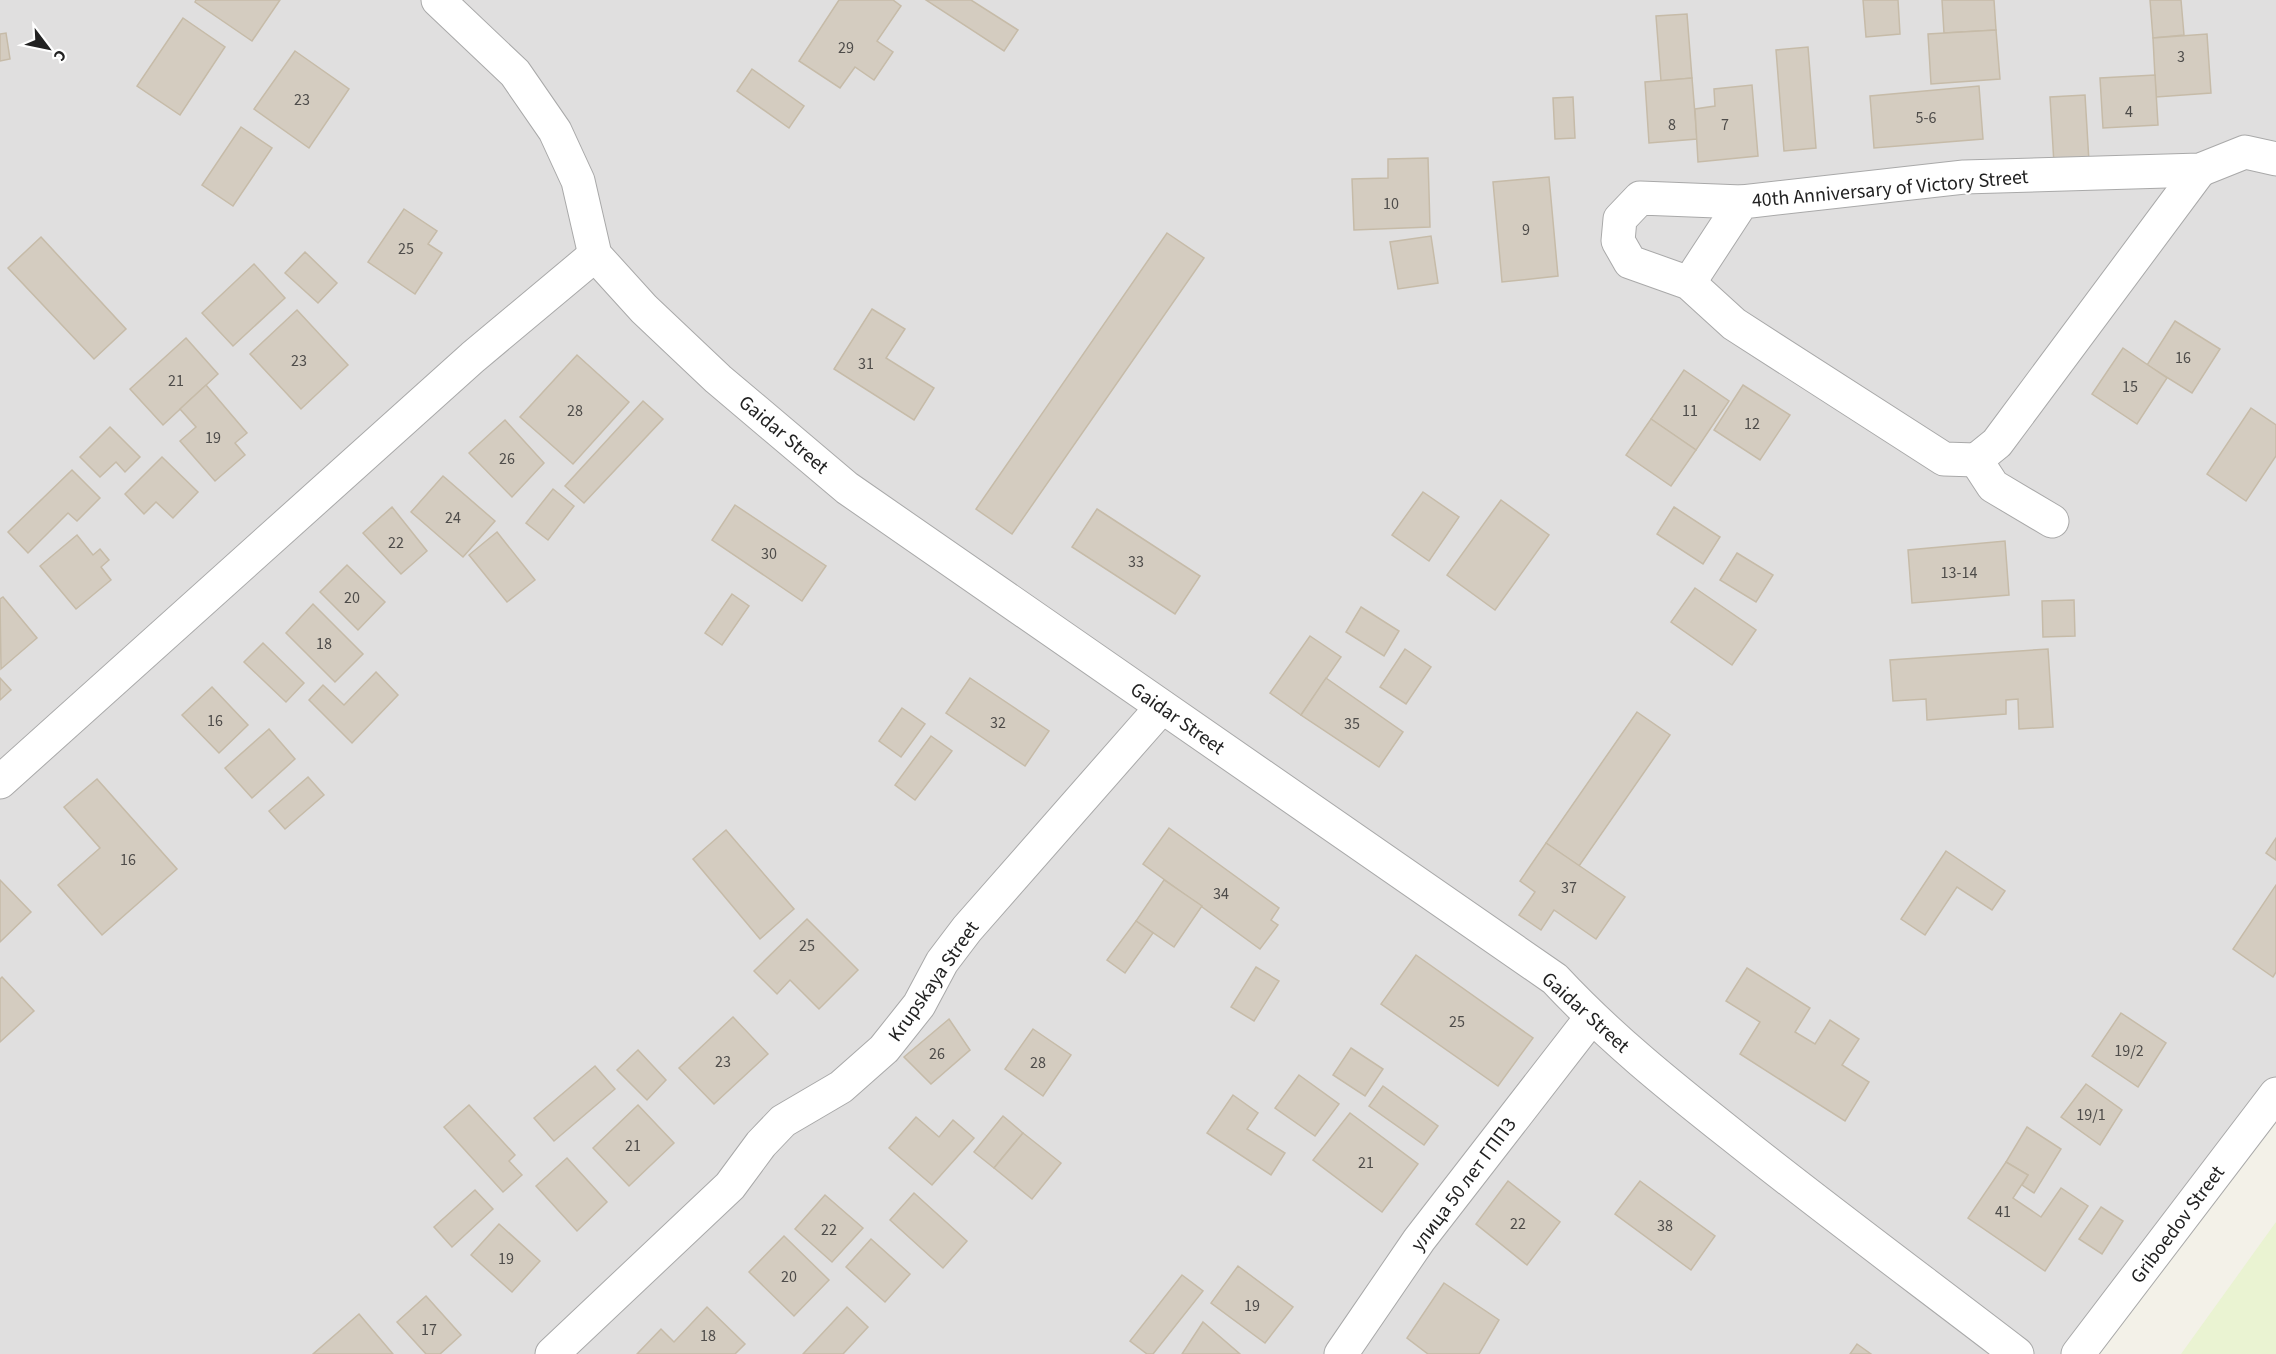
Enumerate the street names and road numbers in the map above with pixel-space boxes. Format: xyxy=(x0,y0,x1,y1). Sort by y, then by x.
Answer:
street label: 40th Anniversary of Victory Street xyxy=(1751,163,2030,215)
street label: Gaidar Street xyxy=(732,389,835,481)
street label: Gaidar Street xyxy=(1125,676,1231,762)
street label: Krupskaya Street xyxy=(882,915,986,1048)
street label: Gaidar Street xyxy=(1535,966,1636,1060)
street label: улица 50 лет ГППЗ xyxy=(1404,1112,1523,1257)
street label: Griboedov Street xyxy=(2124,1160,2232,1289)

